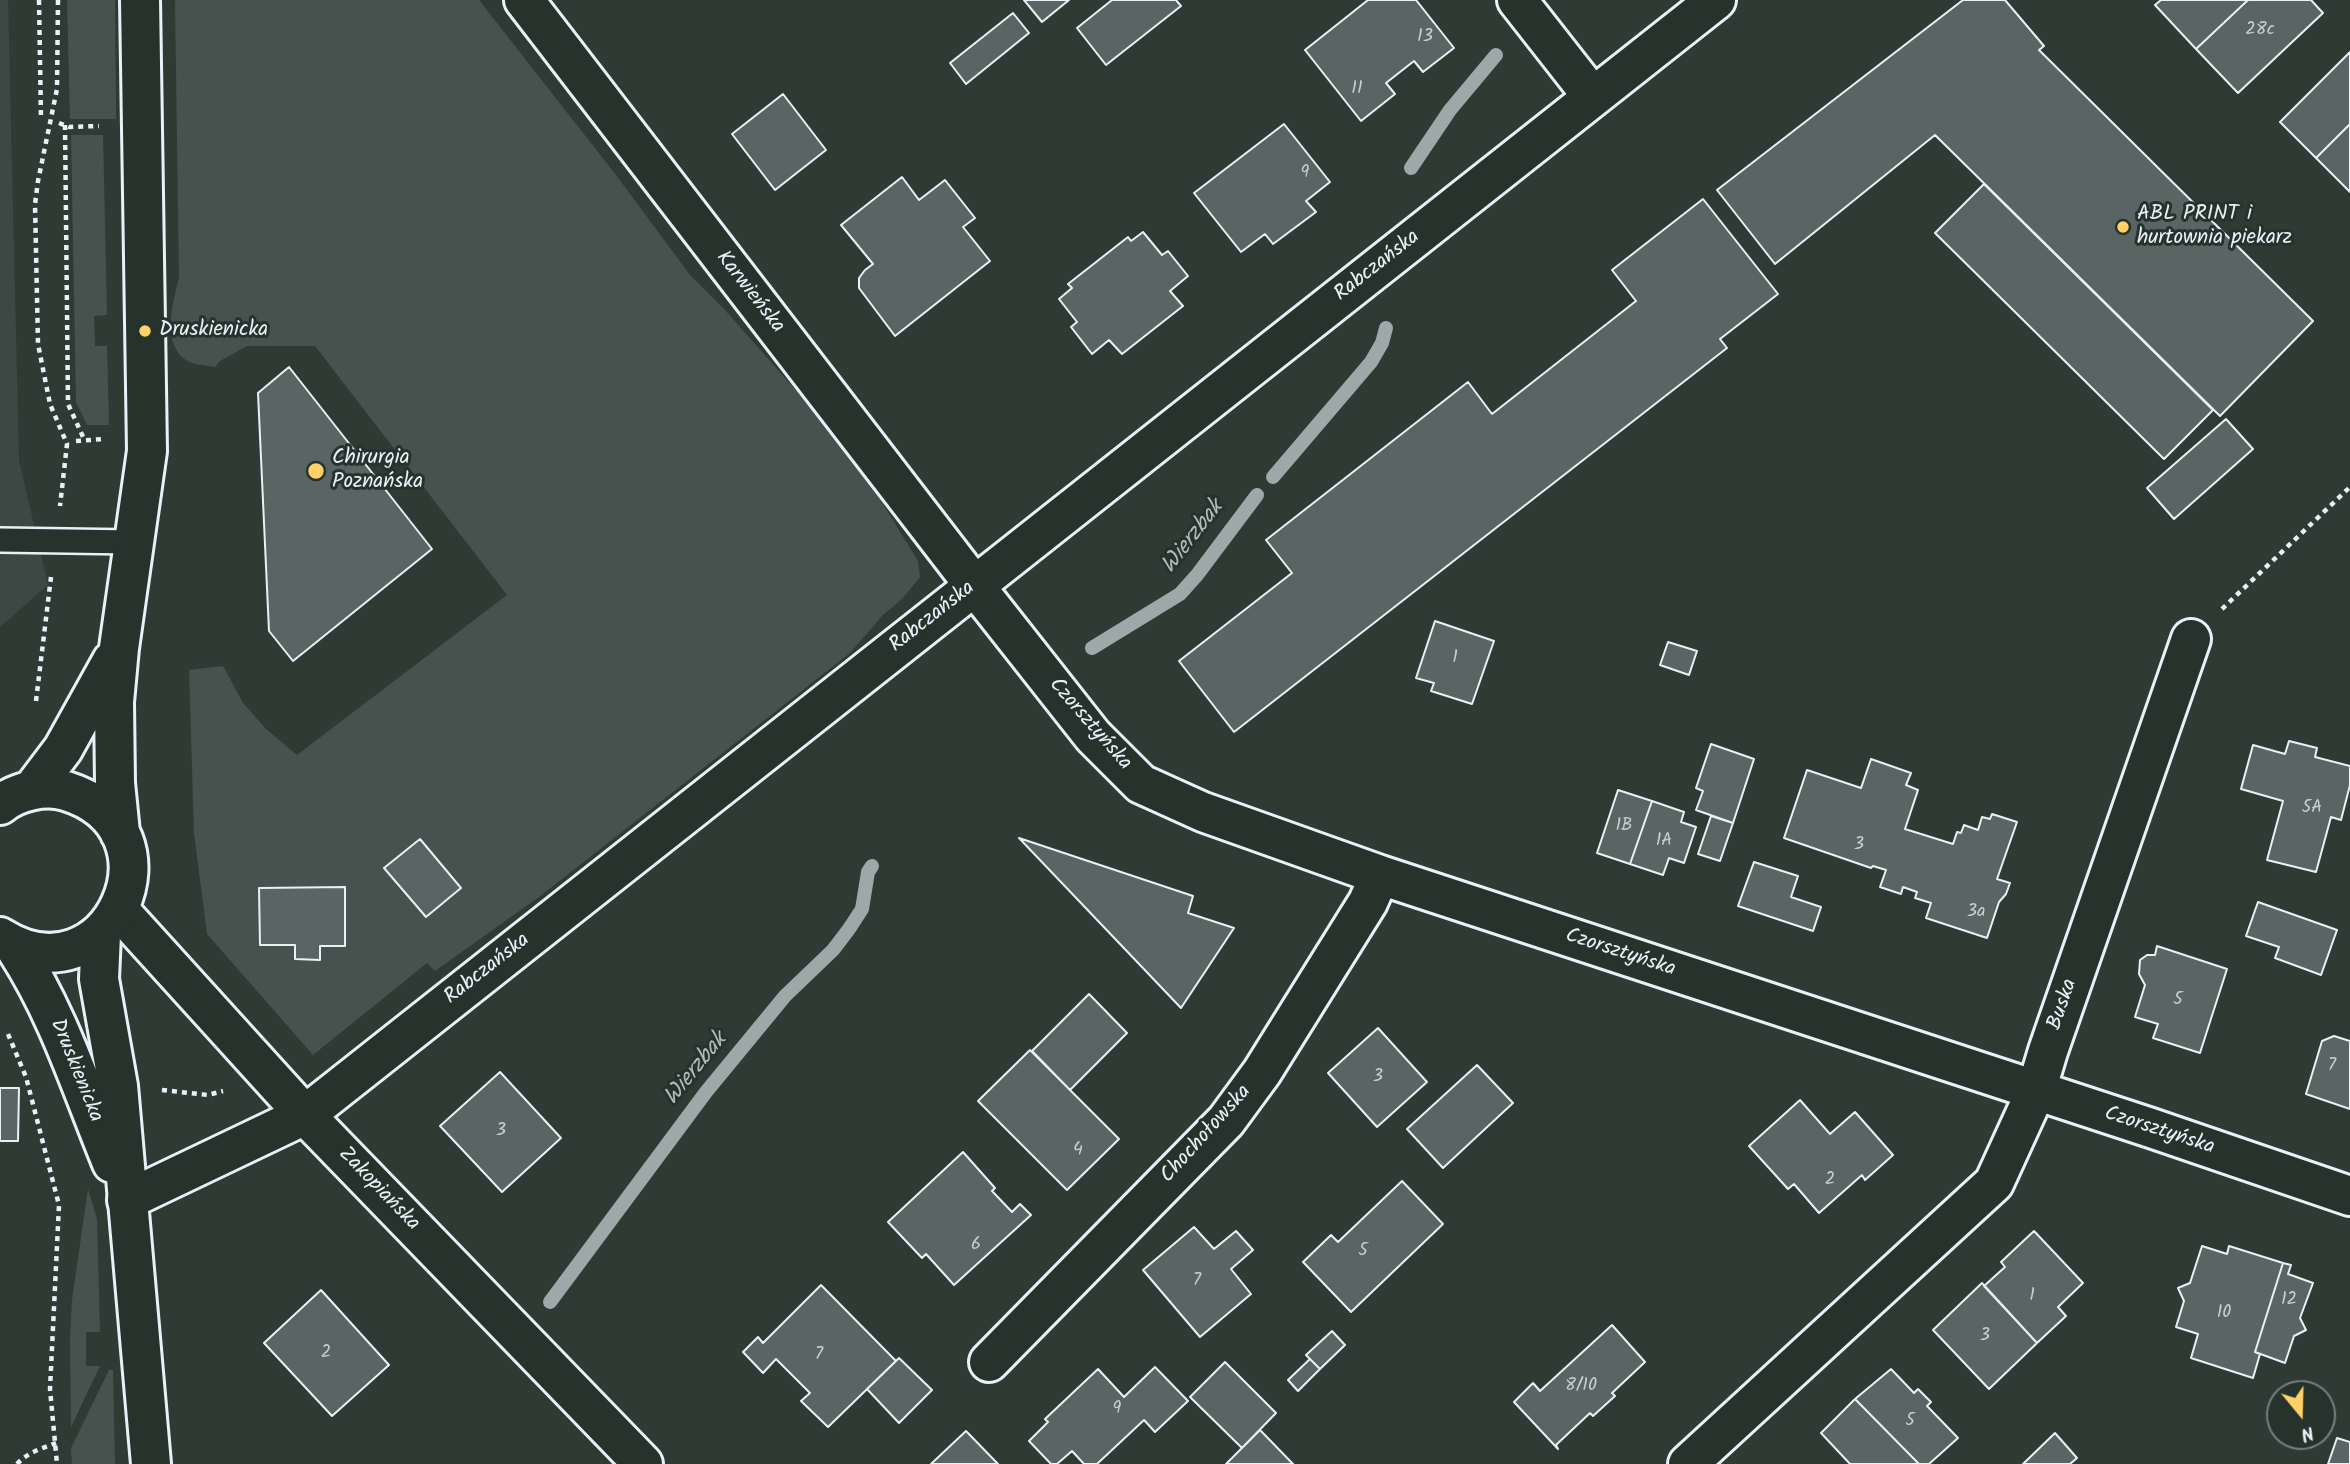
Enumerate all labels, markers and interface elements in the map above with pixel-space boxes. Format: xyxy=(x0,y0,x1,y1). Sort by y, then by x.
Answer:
house number: 28c xyxy=(2245,20,2275,42)
house number: 13 xyxy=(1417,27,1433,49)
house number: 11 xyxy=(1351,79,1363,101)
house number: 9 xyxy=(1301,163,1309,185)
place label: ABL PRINT i hurtownia piekarz xyxy=(2137,202,2292,252)
marker: ABL PRINT i hurtownia piekarz xyxy=(2115,219,2131,235)
street label: Rabczańska xyxy=(1330,226,1426,308)
street label: Karwieńska xyxy=(709,247,789,339)
place label: Druskienicka xyxy=(159,318,268,344)
marker: Druskienicka xyxy=(137,323,153,339)
place label: Chirurgia Poznańska xyxy=(332,446,423,496)
marker: Chirurgia Poznańska xyxy=(306,461,326,481)
water label: Wierzbak xyxy=(1157,496,1231,580)
street label: Rabczańska xyxy=(885,577,981,659)
house number: 1 xyxy=(1452,648,1458,670)
street label: Czorsztyńska xyxy=(1042,674,1136,776)
house number: 5A xyxy=(2302,798,2322,820)
house number: 1B xyxy=(1615,816,1633,838)
house number: 1A xyxy=(1656,831,1672,853)
house number: 3 xyxy=(1854,835,1864,857)
house number: 3a xyxy=(1967,902,1985,924)
street label: Czorsztyńska xyxy=(1562,924,1678,984)
street label: Rabczańska xyxy=(440,929,536,1011)
street label: Buska xyxy=(2044,976,2084,1034)
house number: 5 xyxy=(2173,990,2183,1012)
street label: Druskienicka xyxy=(43,1016,107,1126)
water label: Wierzbak xyxy=(659,1028,735,1112)
house number: 7 xyxy=(2328,1056,2336,1078)
house number: 3 xyxy=(1373,1067,1383,1089)
street label: Chochołowska xyxy=(1156,1081,1258,1189)
street label: Czorsztyńska xyxy=(2101,1102,2217,1162)
house number: 3 xyxy=(496,1121,506,1143)
house number: 4 xyxy=(1073,1140,1083,1162)
street label: Zakopiańska xyxy=(332,1143,424,1237)
house number: 2 xyxy=(1825,1170,1835,1192)
house number: 6 xyxy=(971,1235,981,1257)
house number: 5 xyxy=(1358,1241,1368,1263)
house number: 7 xyxy=(1193,1271,1201,1293)
house number: 1 xyxy=(2029,1286,2035,1308)
house number: 12 xyxy=(2281,1290,2297,1312)
house number: 10 xyxy=(2217,1303,2231,1325)
house number: 3 xyxy=(1980,1326,1990,1348)
house number: 2 xyxy=(321,1343,331,1365)
house number: 7 xyxy=(815,1345,823,1367)
house number: 8/10 xyxy=(1565,1376,1597,1398)
north arrow xyxy=(2266,1380,2336,1450)
house number: 9 xyxy=(1113,1399,1121,1421)
house number: 5 xyxy=(1905,1411,1915,1433)
text: N xyxy=(2297,1417,2318,1449)

